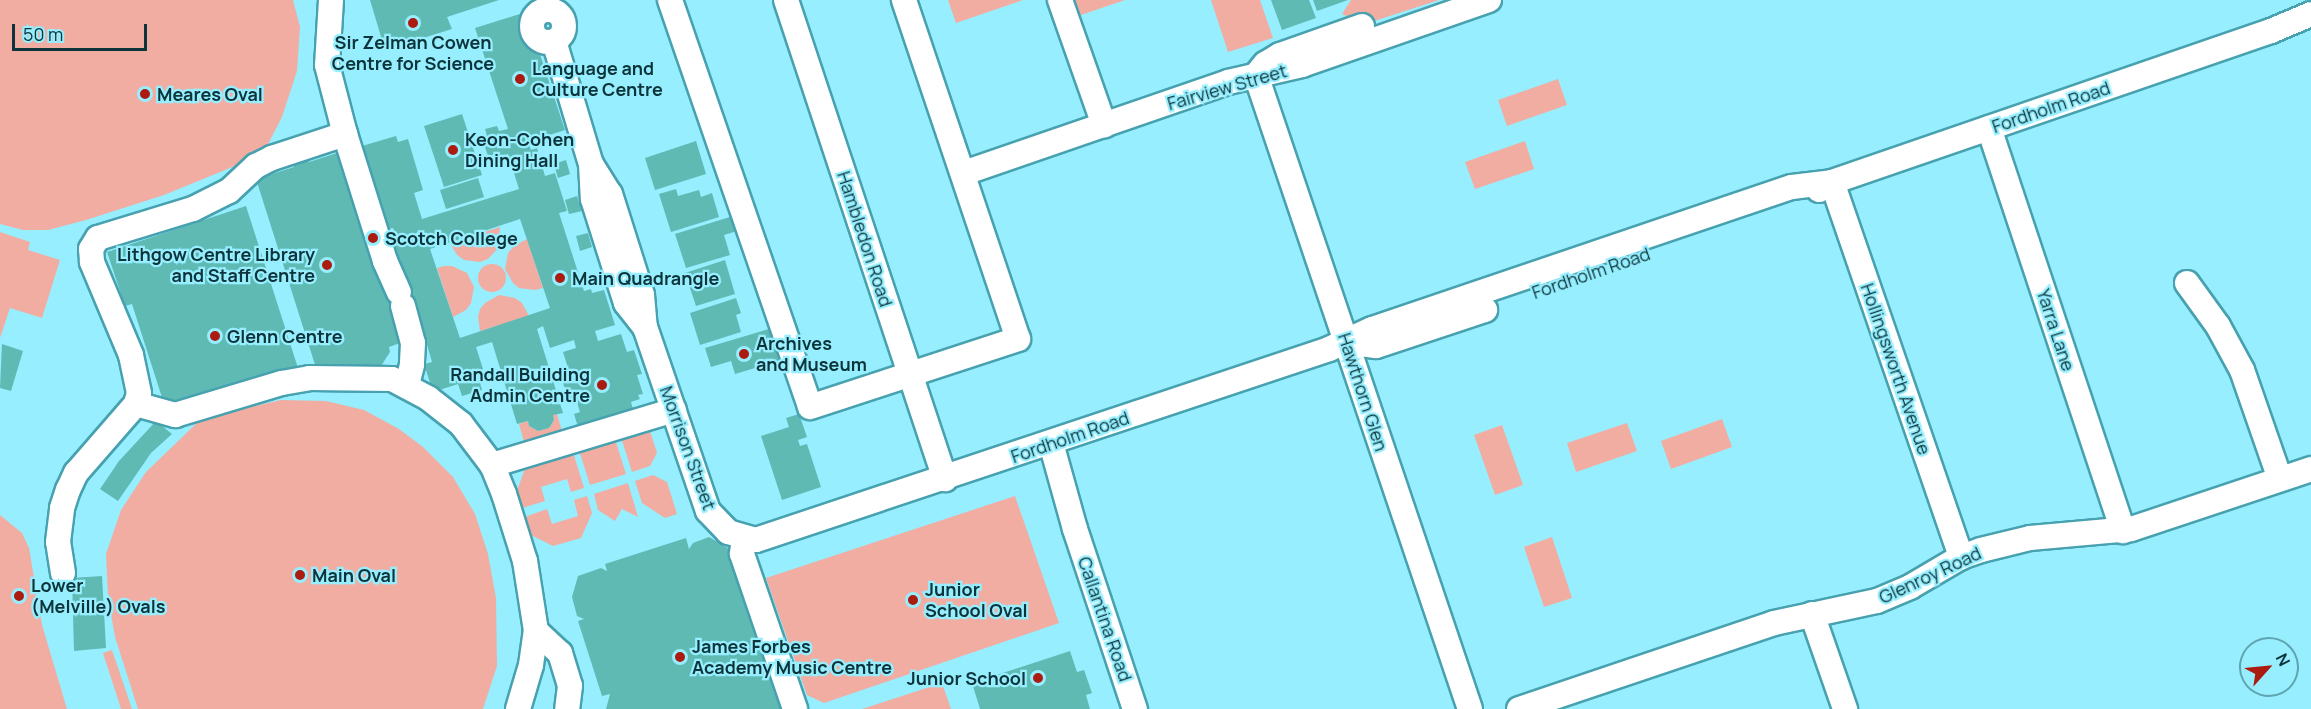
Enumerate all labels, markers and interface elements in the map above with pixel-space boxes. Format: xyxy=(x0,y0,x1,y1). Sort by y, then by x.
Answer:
scale bar xyxy=(15,12,150,50)
marker: Sir Zelman Cowen Centre for Science xyxy=(406,16,420,30)
text: 50 m xyxy=(23,22,63,46)
place label: Sir Zelman Cowen Centre for Science xyxy=(332,32,494,74)
place label: Language and Culture Centre xyxy=(532,58,663,100)
street label: Fairview Street xyxy=(1165,60,1289,114)
marker: Language and Culture Centre xyxy=(513,72,527,86)
street label: Fordholm Road xyxy=(1989,77,2113,137)
place label: Meares Oval xyxy=(157,83,263,105)
marker: Meares Oval xyxy=(138,87,152,101)
place label: Keon-Cohen Dining Hall xyxy=(465,129,574,172)
marker: Keon-Cohen Dining Hall xyxy=(446,143,460,157)
street label: Hambledon Road xyxy=(833,169,897,309)
place label: Scotch College xyxy=(385,227,518,249)
marker: Scotch College xyxy=(366,231,380,245)
street label: Fordholm Road xyxy=(1529,243,1653,303)
place label: Lithgow Centre Library and Staff Centre xyxy=(117,244,315,286)
marker: Lithgow Centre Library and Staff Centre xyxy=(320,258,334,272)
place label: Main Quadrangle xyxy=(572,267,719,289)
marker: Main Quadrangle xyxy=(553,271,567,285)
street label: Hollingsworth Avenue xyxy=(1857,281,1935,457)
street label: Yarra Lane xyxy=(2033,286,2079,374)
place label: Glenn Centre xyxy=(227,325,343,347)
marker: Glenn Centre xyxy=(208,329,222,343)
street label: Hawthorn Glen xyxy=(1334,330,1392,454)
place label: Archives and Museum xyxy=(756,333,867,376)
marker: Archives and Museum xyxy=(737,347,751,361)
place label: Randall Building Admin Centre xyxy=(450,364,590,406)
marker: Randall Building Admin Centre xyxy=(595,378,609,392)
street label: Morrison Street xyxy=(656,383,720,513)
street label: Fordholm Road xyxy=(1008,407,1132,467)
street label: Glenroy Road xyxy=(1876,542,1984,608)
street label: Callantina Road xyxy=(1074,554,1136,684)
place label: Main Oval xyxy=(312,564,396,586)
marker: Main Oval xyxy=(293,568,307,582)
place label: Lower (Melville) Ovals xyxy=(31,575,165,618)
place label: Junior School Oval xyxy=(925,579,1028,622)
marker: Lower (Melville) Ovals xyxy=(12,589,26,603)
marker: Junior School Oval xyxy=(906,593,920,607)
place label: James Forbes Academy Music Centre xyxy=(692,636,892,678)
north arrow xyxy=(2239,637,2299,697)
marker: James Forbes Academy Music Centre xyxy=(673,650,687,664)
text: N xyxy=(2271,650,2296,670)
place label: Junior School xyxy=(907,667,1026,689)
marker: Junior School xyxy=(1031,671,1045,685)

